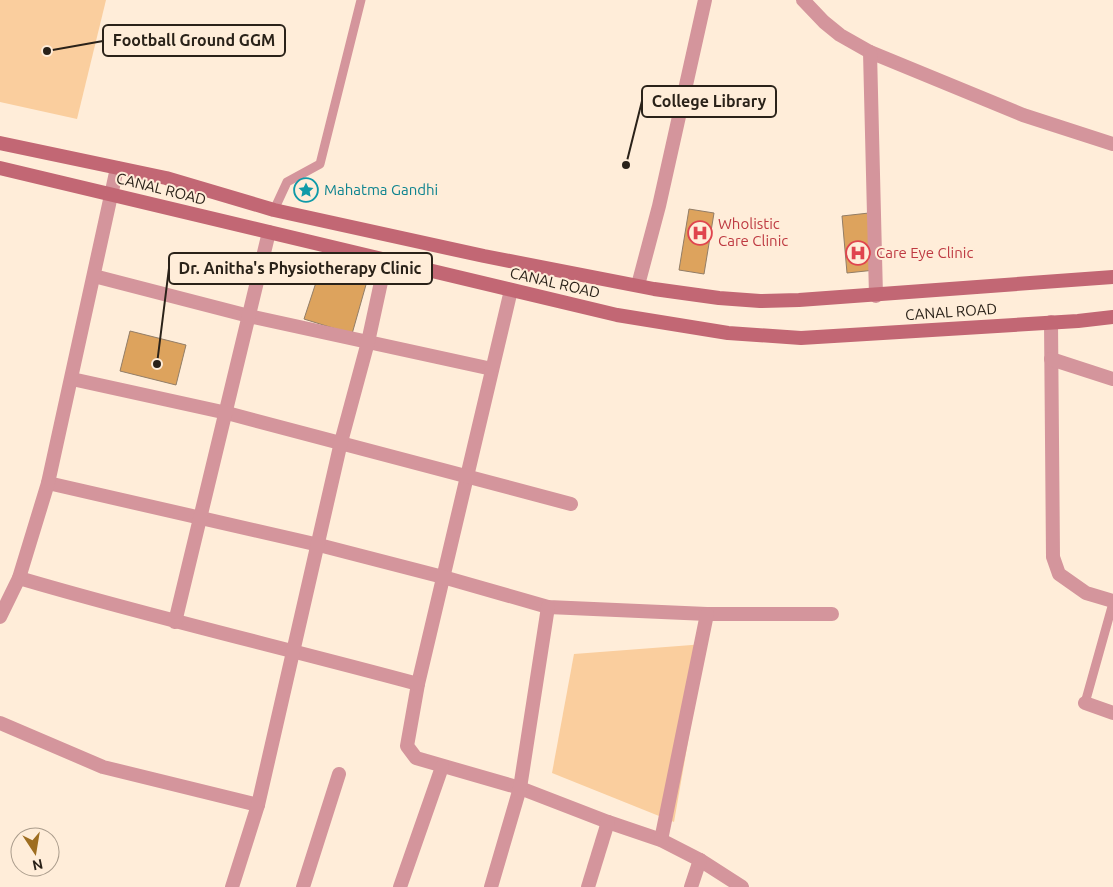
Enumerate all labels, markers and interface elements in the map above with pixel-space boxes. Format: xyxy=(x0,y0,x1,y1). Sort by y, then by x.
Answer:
callout: Football Ground GGM xyxy=(103,25,285,56)
text: Football Ground GGM xyxy=(113,31,275,49)
callout: College Library xyxy=(642,86,776,117)
text: College Library xyxy=(652,92,767,110)
street label: CANAL ROAD xyxy=(114,169,208,208)
place icon: Mahatma Gandhi xyxy=(293,177,319,203)
place label: Mahatma Gandhi xyxy=(324,181,438,198)
place label: Wholistic Care Clinic xyxy=(718,215,788,249)
hospital icon: Wholistic Care Clinic xyxy=(687,220,713,246)
hospital icon: Care Eye Clinic xyxy=(845,240,871,266)
place label: Care Eye Clinic xyxy=(876,244,973,261)
callout: Dr. Anitha's Physiotherapy Clinic xyxy=(169,253,432,284)
text: Dr. Anitha's Physiotherapy Clinic xyxy=(179,259,422,277)
street label: CANAL ROAD xyxy=(508,264,602,301)
street label: CANAL ROAD xyxy=(904,300,997,323)
north arrow xyxy=(10,827,60,877)
text: N xyxy=(31,856,44,874)

